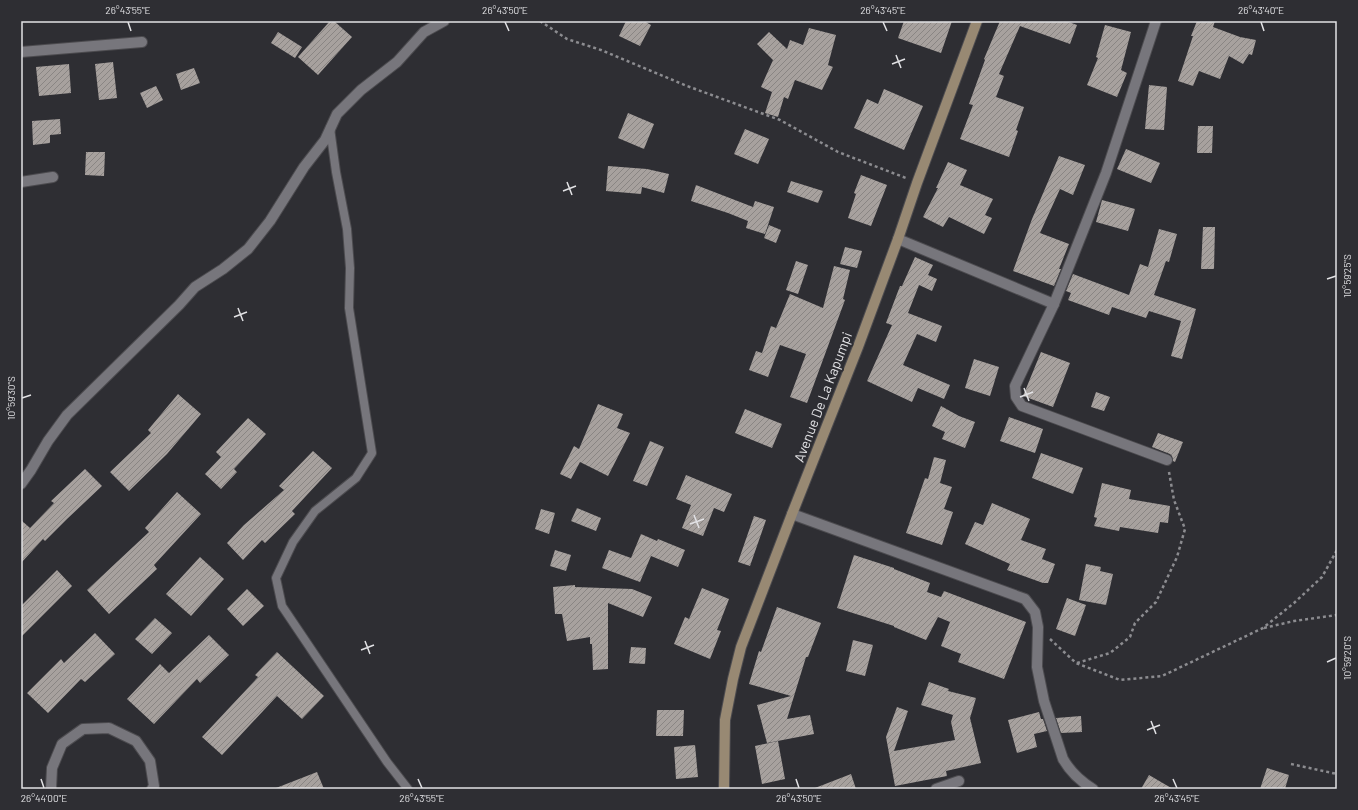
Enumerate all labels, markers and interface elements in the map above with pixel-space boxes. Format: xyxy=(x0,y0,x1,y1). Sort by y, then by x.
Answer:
text: 26°43'55"E xyxy=(105,4,151,16)
text: 26°43'50"E xyxy=(482,4,528,16)
text: 26°43'45"E xyxy=(860,4,906,16)
text: 26°43'40"E xyxy=(1238,4,1284,16)
text: 10°59'25"S xyxy=(1341,254,1353,298)
street label: Avenue De La Kapumpi xyxy=(790,329,855,464)
text: 10°59'30"S xyxy=(5,376,17,420)
text: 10°59'20"S xyxy=(1341,636,1353,680)
text: 26°44'00"E xyxy=(21,792,67,804)
text: 26°43'55"E xyxy=(399,792,445,804)
text: 26°43'50"E xyxy=(776,792,822,804)
text: 26°43'45"E xyxy=(1154,792,1200,804)

